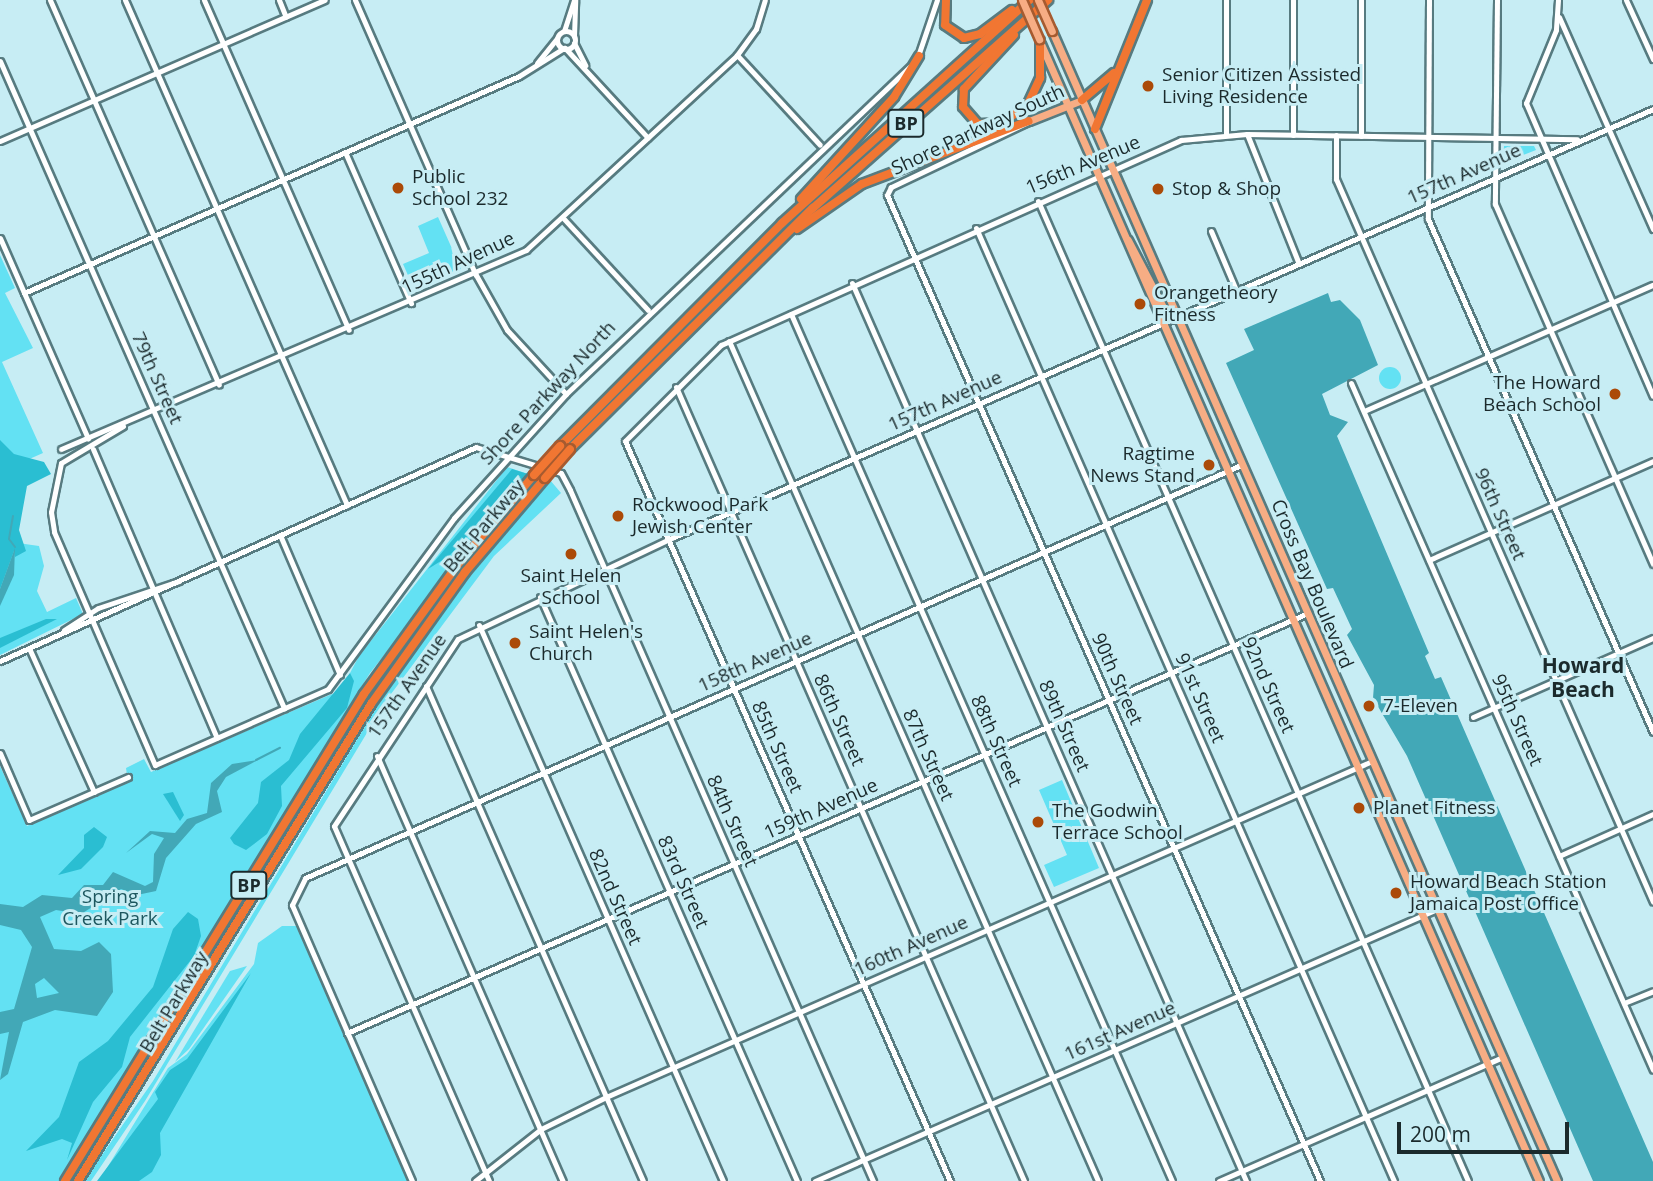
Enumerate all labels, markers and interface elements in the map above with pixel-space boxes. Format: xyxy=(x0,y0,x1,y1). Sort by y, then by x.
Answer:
place label: Senior Citizen Assisted Living Residence xyxy=(1162,64,1361,108)
marker: Senior Citizen Assisted Living Residence xyxy=(1140,78,1156,94)
street label: Shore Parkway South xyxy=(888,80,1068,180)
road number: BP xyxy=(887,109,925,138)
street label: 156th Avenue xyxy=(1022,131,1144,199)
street label: 157th Avenue xyxy=(1404,139,1524,209)
place label: Public School 232 xyxy=(412,166,508,210)
place label: Stop & Shop xyxy=(1172,178,1281,200)
marker: Public School 232 xyxy=(390,180,406,196)
marker: Stop & Shop xyxy=(1150,181,1166,197)
street label: 155th Avenue xyxy=(398,227,518,299)
place label: Orangetheory Fitness xyxy=(1154,282,1278,326)
marker: Orangetheory Fitness xyxy=(1132,296,1148,312)
street label: Shore Parkway North xyxy=(475,316,621,470)
street label: 79th Street xyxy=(127,329,187,427)
street label: 157th Avenue xyxy=(885,366,1005,436)
place label: The Howard Beach School xyxy=(1483,372,1601,416)
marker: The Howard Beach School xyxy=(1607,386,1623,402)
place label: Ragtime News Stand xyxy=(1090,443,1195,487)
marker: Ragtime News Stand xyxy=(1201,457,1217,473)
street label: 96th Street xyxy=(1470,465,1530,563)
street label: Belt Parkway xyxy=(439,475,529,577)
place label: Rockwood Park Jewish Center xyxy=(632,494,768,538)
street label: Cross Bay Boulevard xyxy=(1266,496,1358,672)
marker: Rockwood Park Jewish Center xyxy=(610,508,626,524)
marker: Saint Helen School xyxy=(563,546,579,562)
place label: Saint Helen School xyxy=(521,565,621,609)
place label: Saint Helen's Church xyxy=(529,621,643,665)
street label: 158th Avenue xyxy=(695,627,815,697)
street label: 157th Avenue xyxy=(363,629,451,743)
street label: 90th Street xyxy=(1087,630,1147,728)
street label: 92nd Street xyxy=(1237,633,1299,737)
marker: Saint Helen's Church xyxy=(507,635,523,651)
street label: 91st Street xyxy=(1170,650,1230,746)
district label: Howard Beach xyxy=(1542,652,1624,702)
street label: 86th Street xyxy=(809,671,869,769)
street label: 95th Street xyxy=(1487,671,1547,769)
street label: 89th Street xyxy=(1034,677,1094,775)
street label: 88th Street xyxy=(966,692,1026,790)
place label: 7-Eleven xyxy=(1383,695,1458,717)
street label: 85th Street xyxy=(747,698,807,796)
marker: 7-Eleven xyxy=(1361,698,1377,714)
street label: 87th Street xyxy=(898,706,958,804)
street label: 84th Street xyxy=(702,772,762,870)
street label: 159th Avenue xyxy=(761,774,881,844)
place label: Planet Fitness xyxy=(1373,797,1496,819)
place label: The Godwin Terrace School xyxy=(1052,800,1183,844)
marker: Planet Fitness xyxy=(1351,800,1367,816)
marker: The Godwin Terrace School xyxy=(1030,814,1046,830)
street label: 83rd Street xyxy=(652,832,714,932)
street label: 82nd Street xyxy=(584,845,646,949)
road number: BP xyxy=(230,870,268,900)
place label: Howard Beach Station Jamaica Post Office xyxy=(1410,871,1607,915)
marker: Howard Beach Station Jamaica Post Office xyxy=(1388,885,1404,901)
park label: Spring Creek Park xyxy=(62,886,158,930)
street label: 160th Avenue xyxy=(851,911,971,981)
street label: Belt Parkway xyxy=(135,947,213,1057)
street label: 161st Avenue xyxy=(1061,996,1179,1066)
scale bar xyxy=(1401,1108,1572,1152)
text: 200 m xyxy=(1410,1120,1471,1148)

